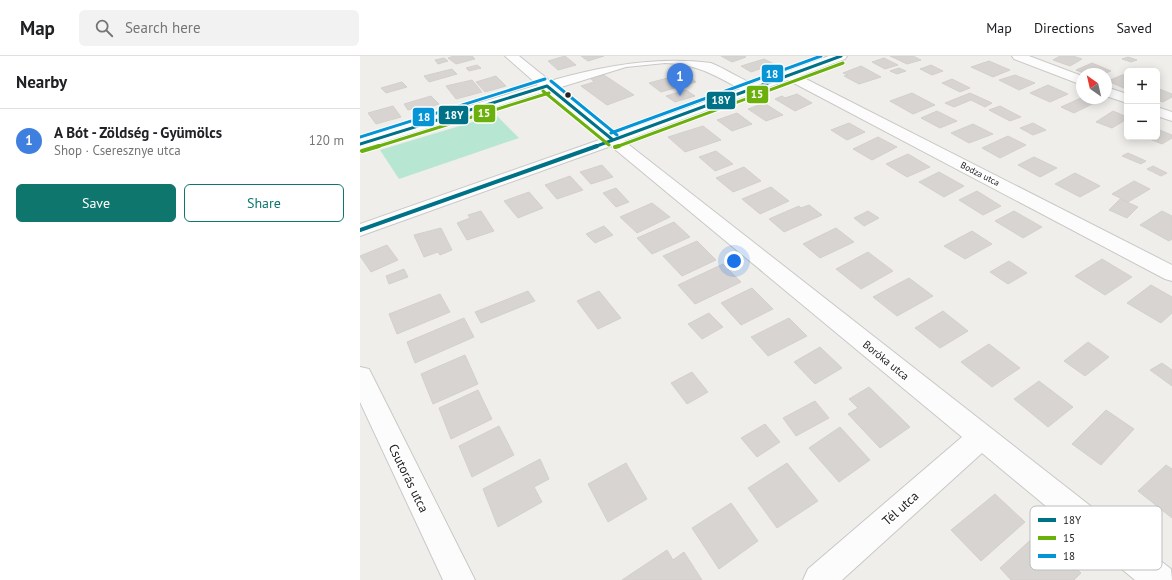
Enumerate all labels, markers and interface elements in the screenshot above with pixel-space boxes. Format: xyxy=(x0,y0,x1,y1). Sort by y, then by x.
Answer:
search box xyxy=(79,10,359,46)
text: Map xyxy=(20,16,55,40)
icon: search xyxy=(93,17,115,39)
text: Search here xyxy=(125,18,201,37)
text: Map xyxy=(986,19,1012,37)
text: Directions xyxy=(1034,19,1094,37)
text: Saved xyxy=(1116,19,1152,37)
pin: 1 xyxy=(667,63,693,96)
line badge: 18 xyxy=(761,64,784,83)
text: 18 xyxy=(766,67,778,81)
north arrow xyxy=(1076,68,1112,104)
map controls xyxy=(1124,68,1160,140)
button: + xyxy=(1124,68,1160,104)
text: Nearby xyxy=(16,71,67,93)
line badge: 15 xyxy=(746,85,769,104)
text: 15 xyxy=(751,87,763,101)
unlabelled marker xyxy=(563,90,573,100)
line badge: 18Y xyxy=(706,91,736,110)
text: 18Y xyxy=(712,93,731,107)
line badge: 15 xyxy=(473,104,496,123)
button: − xyxy=(1124,104,1160,140)
line badge: 18Y xyxy=(438,105,469,125)
text: 15 xyxy=(478,106,490,120)
line badge: 18 xyxy=(412,107,435,127)
text: 18Y xyxy=(445,108,464,122)
text: 18 xyxy=(418,110,430,124)
text: A Bót - Zöldség - Gyümölcs xyxy=(54,123,222,142)
text: 1 xyxy=(25,132,33,149)
text: 120 m xyxy=(309,132,344,149)
text: Shop · Cseresznye utca xyxy=(54,142,181,159)
street label: Bodza utca xyxy=(959,159,1001,188)
button: Save xyxy=(16,184,176,222)
button: Share xyxy=(184,184,344,222)
your location xyxy=(724,251,744,271)
street label: Boróka utca xyxy=(860,337,912,383)
street label: Csutorás utca xyxy=(385,441,432,515)
street label: Tél utca xyxy=(879,488,922,529)
legend xyxy=(1030,506,1162,570)
text: 18Y xyxy=(1063,513,1082,527)
text: 15 xyxy=(1063,531,1075,545)
text: 18 xyxy=(1063,549,1075,563)

